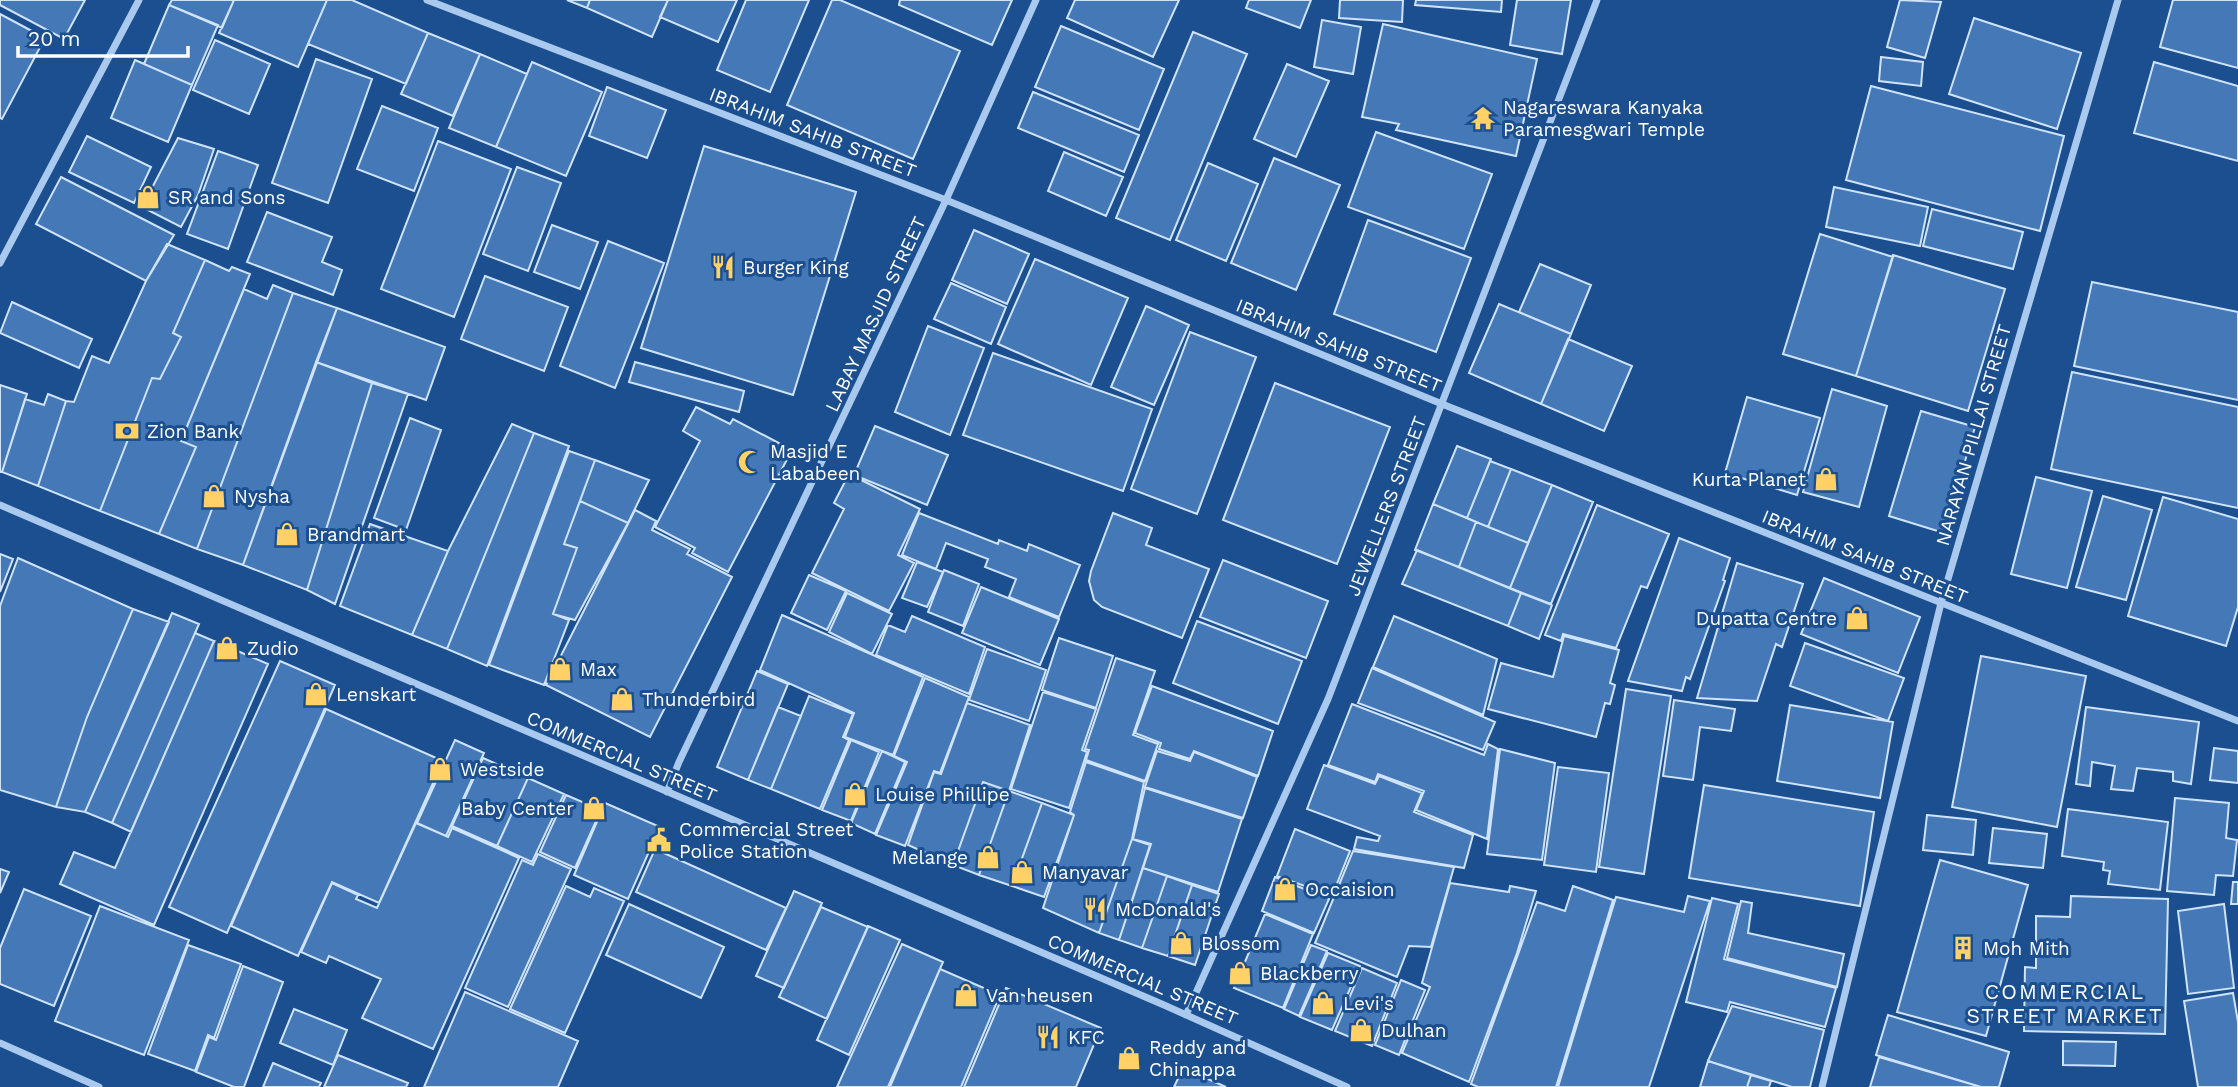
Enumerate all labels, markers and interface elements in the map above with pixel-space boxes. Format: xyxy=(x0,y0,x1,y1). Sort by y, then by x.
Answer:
scale bar xyxy=(18,14,187,58)
text: 20 m xyxy=(28,26,80,51)
street label: IBRAHIM SAHIB STREET xyxy=(706,82,920,183)
place label: Nagareswara Kanyaka Paramesgwari Temple xyxy=(1503,96,1705,141)
temple icon: Nagareswara Kanyaka Paramesgwari Temple xyxy=(1469,104,1497,132)
shop icon: SR and Sons xyxy=(134,183,162,211)
place label: SR and Sons xyxy=(168,186,286,209)
street label: LABAY MASJID STREET xyxy=(820,213,931,415)
restaurant icon: Burger King xyxy=(709,253,737,281)
place label: Burger King xyxy=(743,256,850,279)
street label: IBRAHIM SAHIB STREET xyxy=(1233,294,1445,397)
street label: NARAYAN PILLAI STREET xyxy=(1931,322,2016,548)
street label: JEWELLERS STREET xyxy=(1342,413,1431,599)
bank icon: Zion Bank xyxy=(113,417,141,445)
place label: Zion Bank xyxy=(147,420,240,443)
place label: Masjid E Lababeen xyxy=(770,440,860,485)
mosque icon: Masjid E Lababeen xyxy=(736,448,764,476)
shop icon: Kurta Planet xyxy=(1812,465,1840,493)
place label: Kurta Planet xyxy=(1692,468,1806,491)
shop icon: Nysha xyxy=(200,482,228,510)
place label: Nysha xyxy=(234,485,290,508)
street label: IBRAHIM SAHIB STREET xyxy=(1759,505,1971,608)
shop icon: Brandmart xyxy=(273,520,301,548)
place label: Brandmart xyxy=(307,523,405,546)
shop icon: Dupatta Centre xyxy=(1843,604,1871,632)
place label: Dupatta Centre xyxy=(1696,607,1837,630)
shop icon: Zudio xyxy=(213,634,241,662)
place label: Zudio xyxy=(247,637,299,660)
shop icon: Max xyxy=(546,655,574,683)
place label: Max xyxy=(580,658,617,681)
shop icon: Lenskart xyxy=(302,680,330,708)
place label: Lenskart xyxy=(336,683,416,706)
shop icon: Thunderbird xyxy=(608,685,636,713)
place label: Thunderbird xyxy=(642,688,755,711)
street label: COMMERCIAL STREET xyxy=(523,706,720,807)
shop icon: Westside xyxy=(426,755,454,783)
place label: Westside xyxy=(460,758,545,781)
shop icon: Louise Phillipe xyxy=(841,780,869,808)
place label: Louise Phillipe xyxy=(875,783,1010,806)
shop icon: Baby Center xyxy=(580,794,608,822)
place label: Baby Center xyxy=(461,797,574,820)
place label: Commercial Street Police Station xyxy=(679,818,853,863)
public building icon: Commercial Street Police Station xyxy=(645,826,673,854)
shop icon: Melange xyxy=(974,843,1002,871)
place label: Melange xyxy=(892,846,968,869)
shop icon: Manyavar xyxy=(1008,858,1036,886)
place label: Manyavar xyxy=(1042,861,1129,884)
shop icon: Occaision xyxy=(1271,875,1299,903)
place label: Occaision xyxy=(1305,878,1395,901)
restaurant icon: McDonald's xyxy=(1081,895,1109,923)
place label: McDonald's xyxy=(1115,898,1221,921)
street label: COMMERCIAL STREET xyxy=(1044,929,1241,1030)
shop icon: Blossom xyxy=(1167,929,1195,957)
place label: Blossom xyxy=(1201,932,1280,955)
building icon: Moh Mith xyxy=(1949,934,1977,962)
place label: Moh Mith xyxy=(1983,937,2070,960)
shop icon: Blackberry xyxy=(1226,959,1254,987)
place label: Blackberry xyxy=(1260,962,1359,985)
district label: COMMERCIAL STREET MARKET xyxy=(1966,979,2164,1028)
shop icon: Van heusen xyxy=(952,981,980,1009)
place label: Van heusen xyxy=(986,984,1093,1007)
shop icon: Levi's xyxy=(1309,989,1337,1017)
place label: Levi's xyxy=(1343,992,1394,1015)
shop icon: Dulhan xyxy=(1347,1016,1375,1044)
place label: Dulhan xyxy=(1381,1019,1447,1042)
restaurant icon: KFC xyxy=(1034,1023,1062,1051)
place label: KFC xyxy=(1068,1026,1105,1049)
place label: Reddy and Chinappa xyxy=(1149,1036,1246,1081)
shop icon: Reddy and Chinappa xyxy=(1115,1044,1143,1072)

